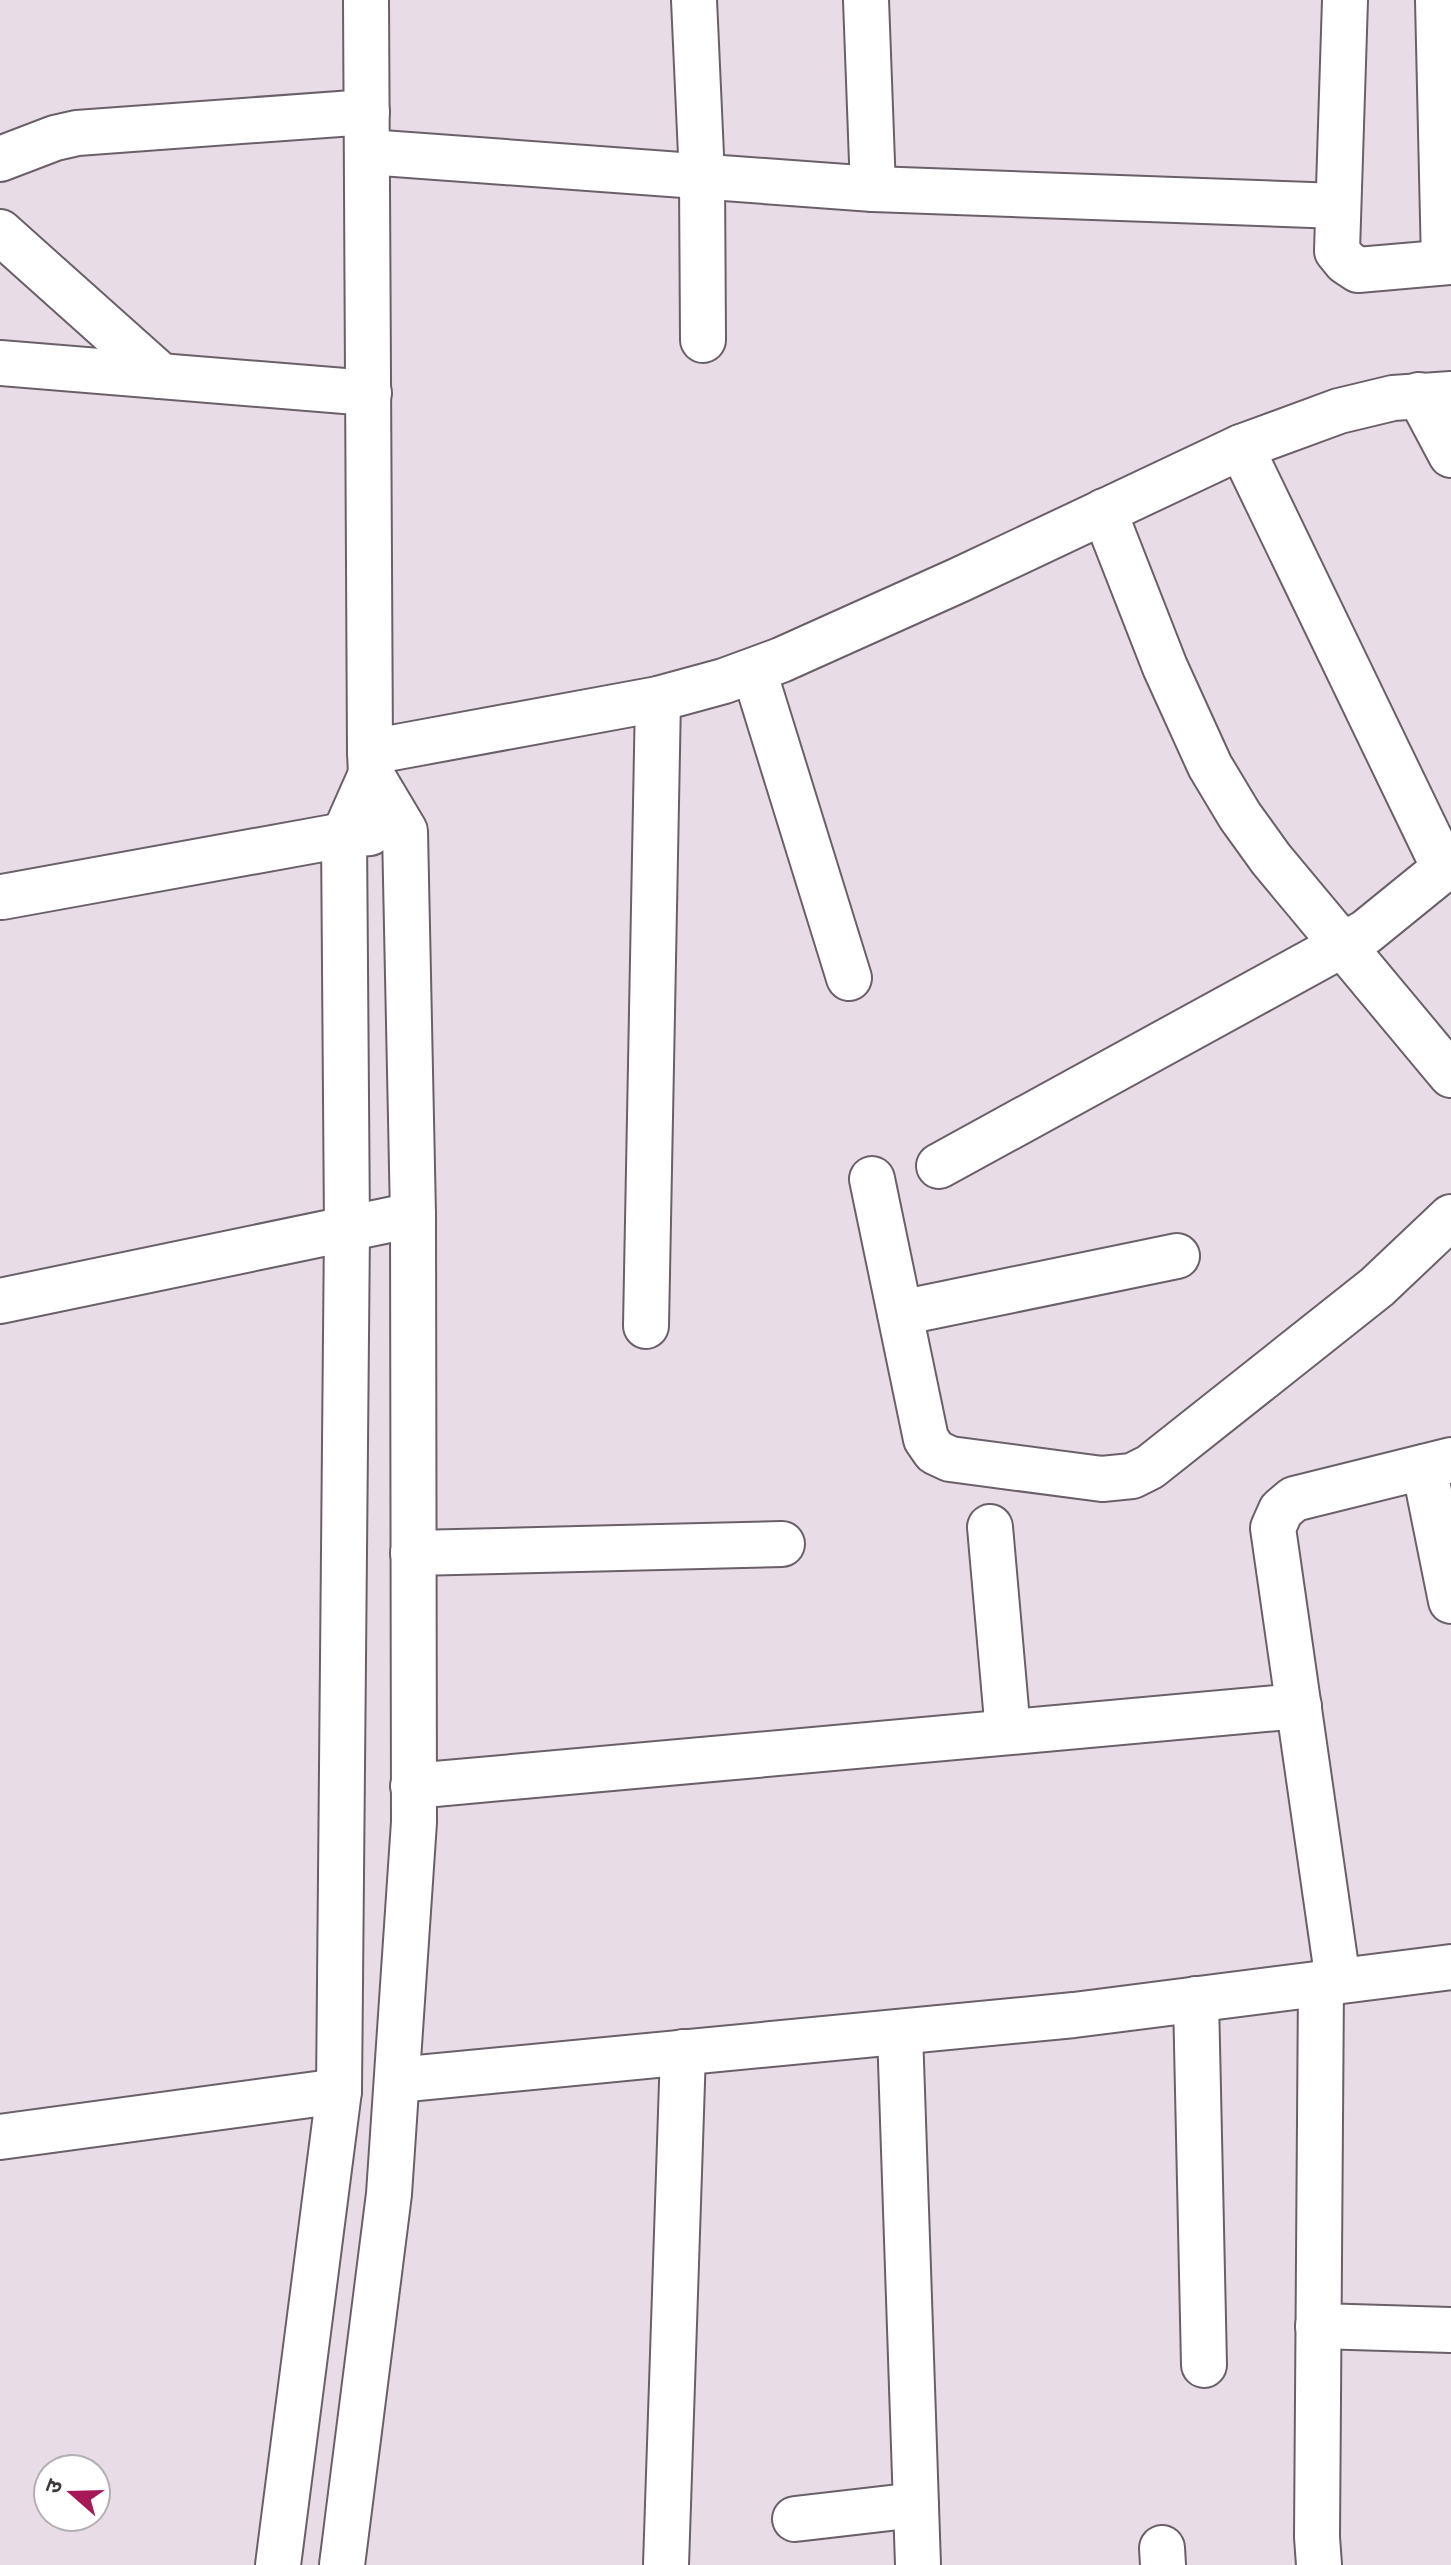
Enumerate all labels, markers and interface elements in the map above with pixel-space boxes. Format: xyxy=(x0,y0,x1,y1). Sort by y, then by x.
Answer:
north arrow xyxy=(32,2453,112,2533)
text: उ xyxy=(40,2475,68,2497)

